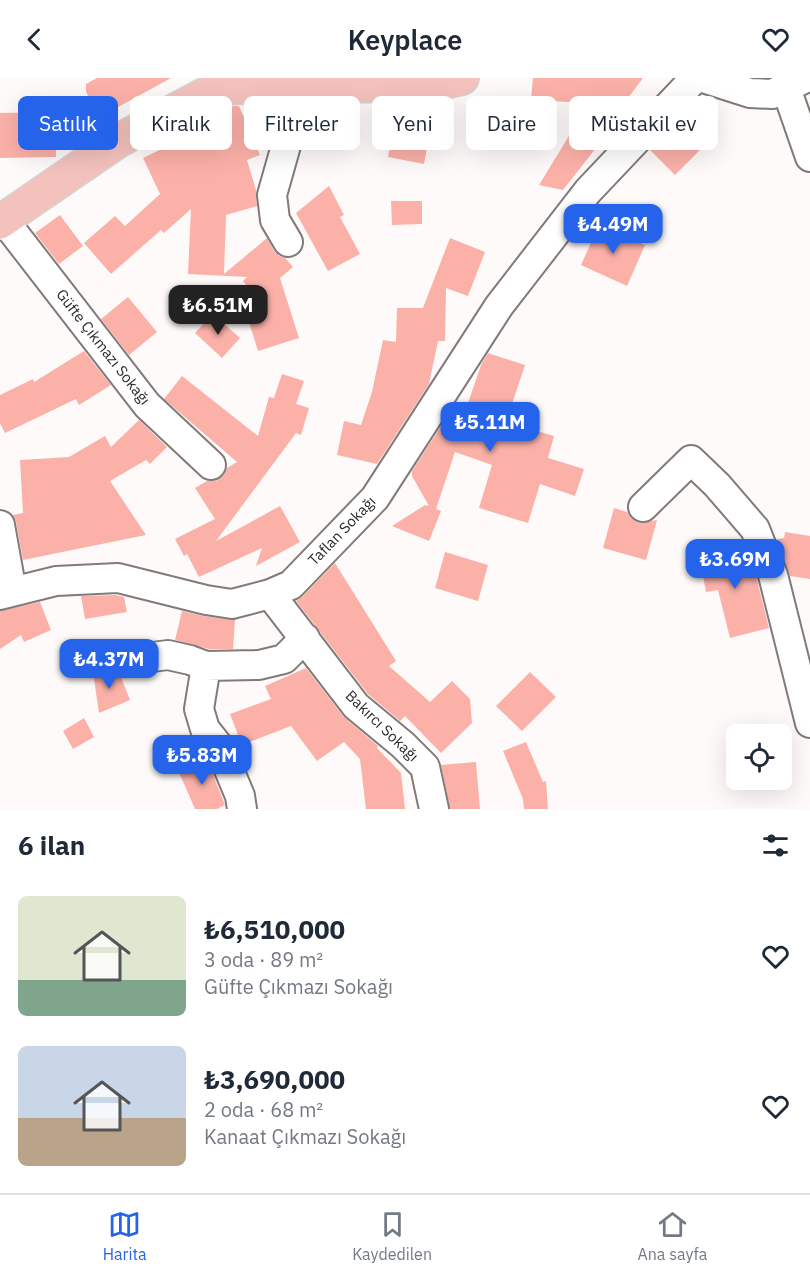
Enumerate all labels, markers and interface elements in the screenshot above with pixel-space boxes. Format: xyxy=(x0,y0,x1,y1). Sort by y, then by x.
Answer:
text: Keyplace xyxy=(348,22,462,57)
icon: back xyxy=(18,23,51,56)
icon: heart xyxy=(759,23,792,56)
chip: Satılık xyxy=(18,96,118,150)
chip: Kiralık xyxy=(130,96,232,150)
chip: Filtreler xyxy=(244,96,360,150)
chip: Yeni xyxy=(372,96,454,150)
chip: Daire xyxy=(466,96,557,150)
chip: Müstakil ev xyxy=(569,96,718,150)
pin: ₺4.49M xyxy=(564,204,662,255)
text: ₺4.49M xyxy=(578,210,648,237)
street label: Güfte Çıkmazı Sokağı xyxy=(52,285,155,408)
pin: ₺6.51M xyxy=(169,285,267,336)
text: ₺6.51M xyxy=(183,291,253,318)
pin: ₺5.11M xyxy=(441,402,539,453)
text: ₺5.11M xyxy=(455,408,525,435)
street label: Taflan Sokağı xyxy=(304,492,379,569)
pin: ₺3.69M xyxy=(686,539,784,590)
text: ₺3.69M xyxy=(700,545,770,572)
pin: ₺4.37M xyxy=(60,639,158,690)
text: ₺4.37M xyxy=(74,645,144,672)
street label: Bakırcı Sokağı xyxy=(342,686,423,765)
map controls xyxy=(726,724,792,790)
button: locate xyxy=(726,724,792,790)
pin: ₺5.83M xyxy=(153,735,251,786)
text: ₺5.83M xyxy=(167,741,237,768)
text: 6 ilan xyxy=(18,828,85,862)
icon: filters xyxy=(759,829,792,862)
text: ₺6,510,000 xyxy=(204,912,345,946)
icon: home xyxy=(66,920,138,992)
icon: heart xyxy=(759,940,792,973)
text: 3 oda · 89 m² xyxy=(204,946,323,973)
text: Güfte Çıkmazı Sokağı xyxy=(204,973,393,1000)
text: ₺3,690,000 xyxy=(204,1062,345,1096)
icon: home xyxy=(66,1070,138,1142)
icon: heart xyxy=(759,1090,792,1123)
text: 2 oda · 68 m² xyxy=(204,1096,323,1123)
text: Kanaat Çıkmazı Sokağı xyxy=(204,1123,406,1150)
tab: Harita xyxy=(103,1208,147,1264)
tab: Kaydedilen xyxy=(352,1208,432,1264)
tab: Ana sayfa xyxy=(638,1208,707,1264)

